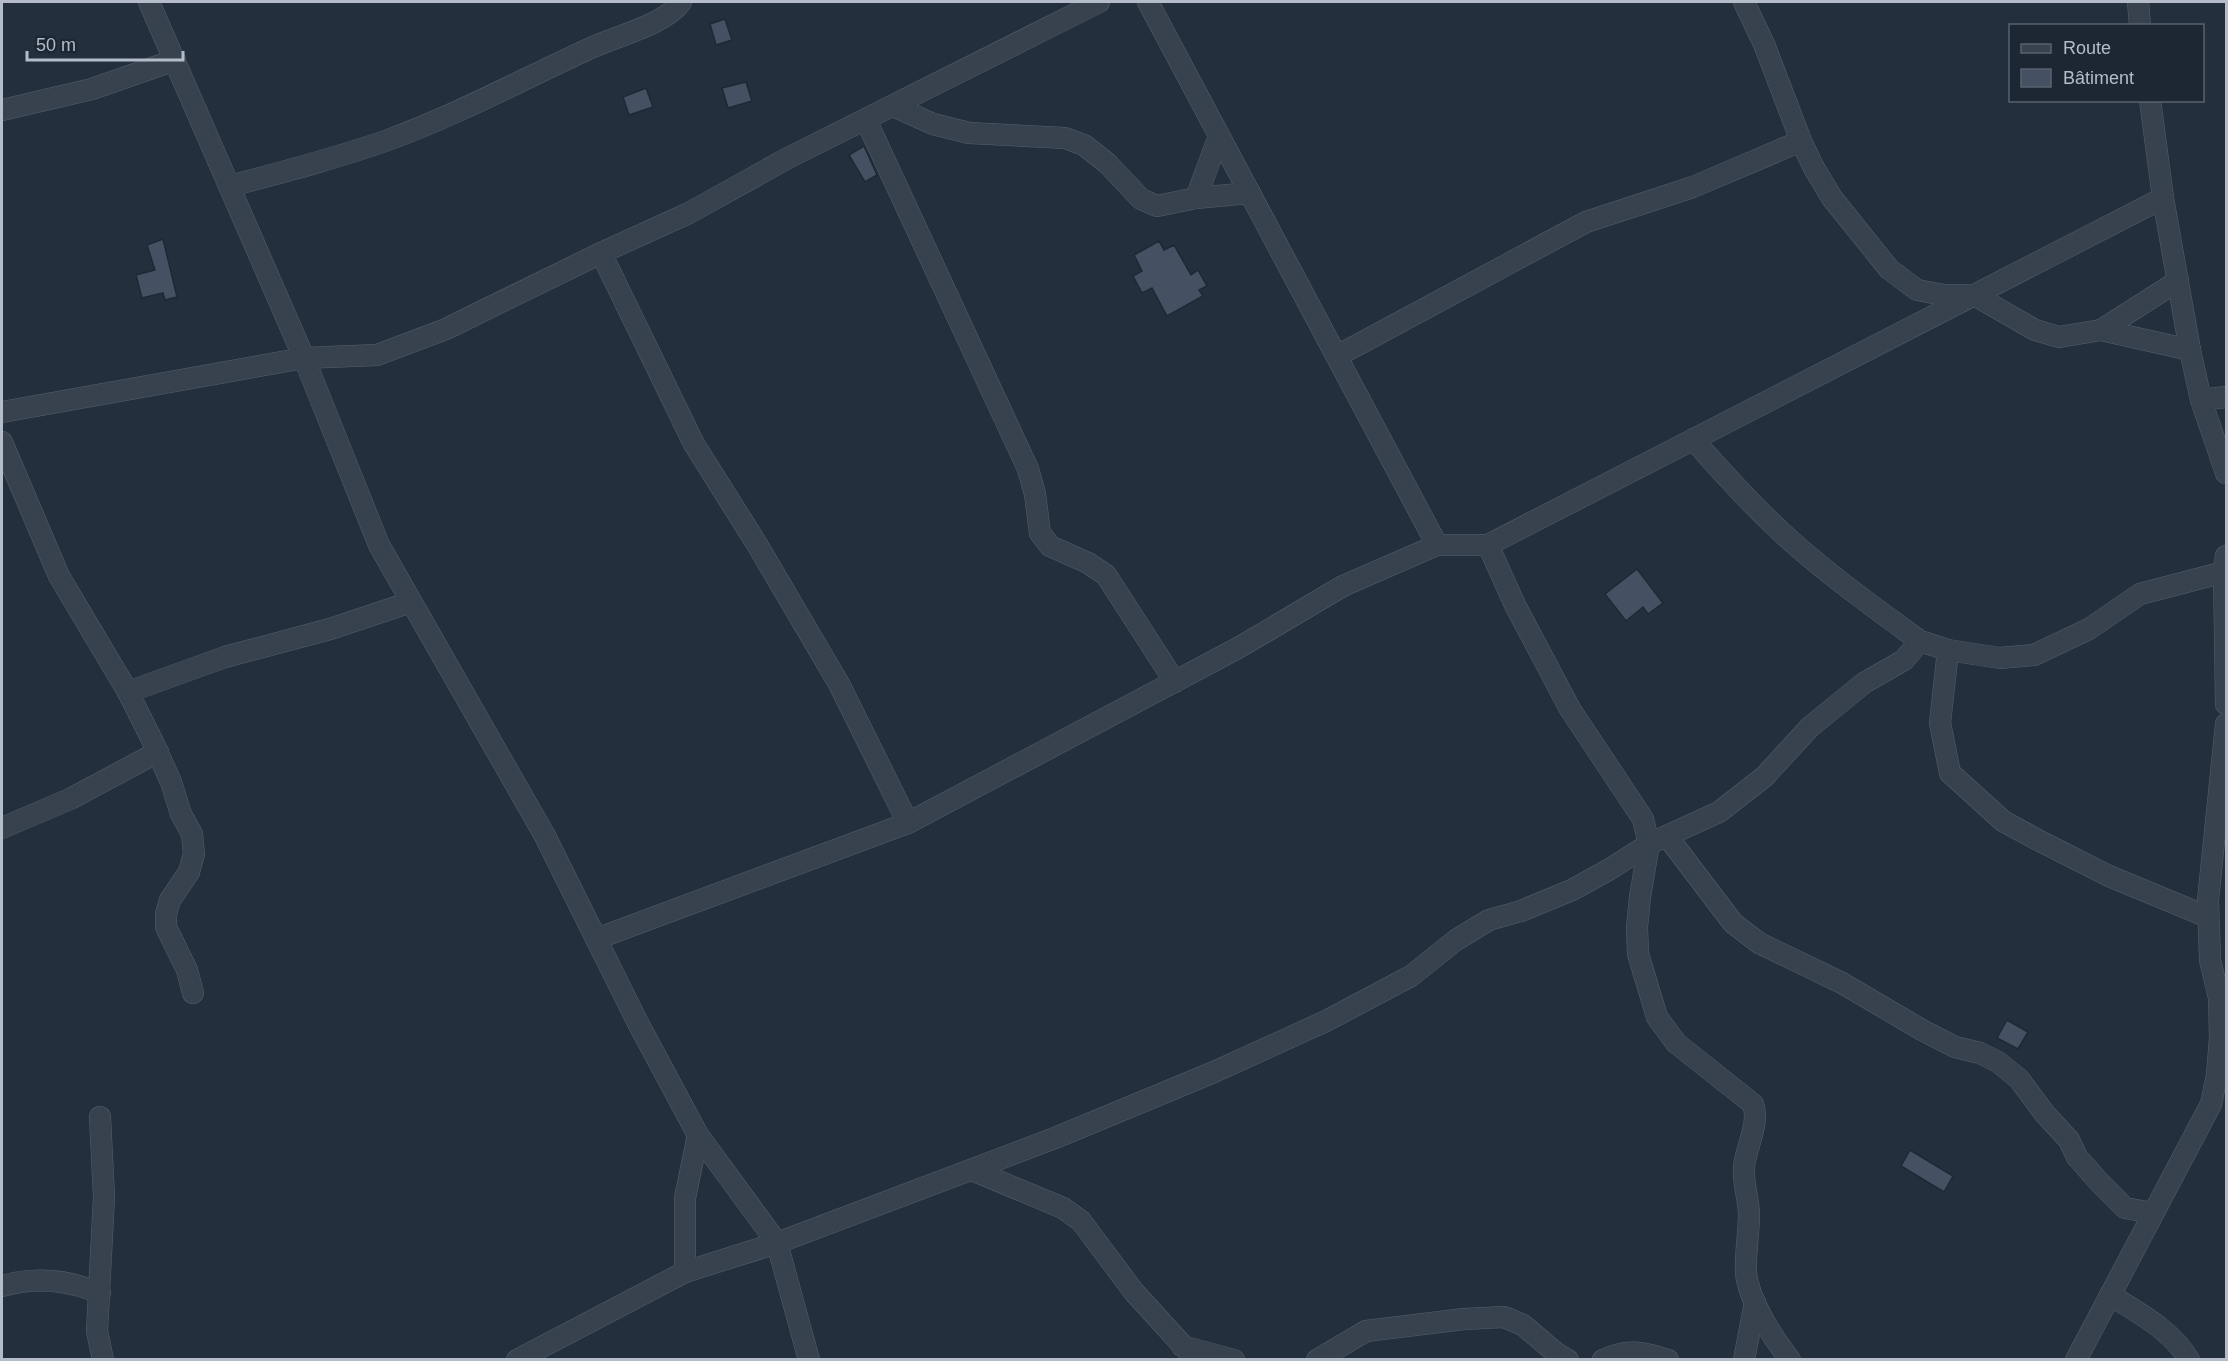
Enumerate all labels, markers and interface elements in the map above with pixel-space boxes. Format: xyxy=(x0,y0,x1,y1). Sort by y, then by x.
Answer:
scale bar xyxy=(27,24,183,62)
legend xyxy=(2009,24,2204,102)
text: 50 m xyxy=(36,35,76,55)
text: Route xyxy=(2063,38,2111,58)
text: Bâtiment xyxy=(2063,68,2134,88)

